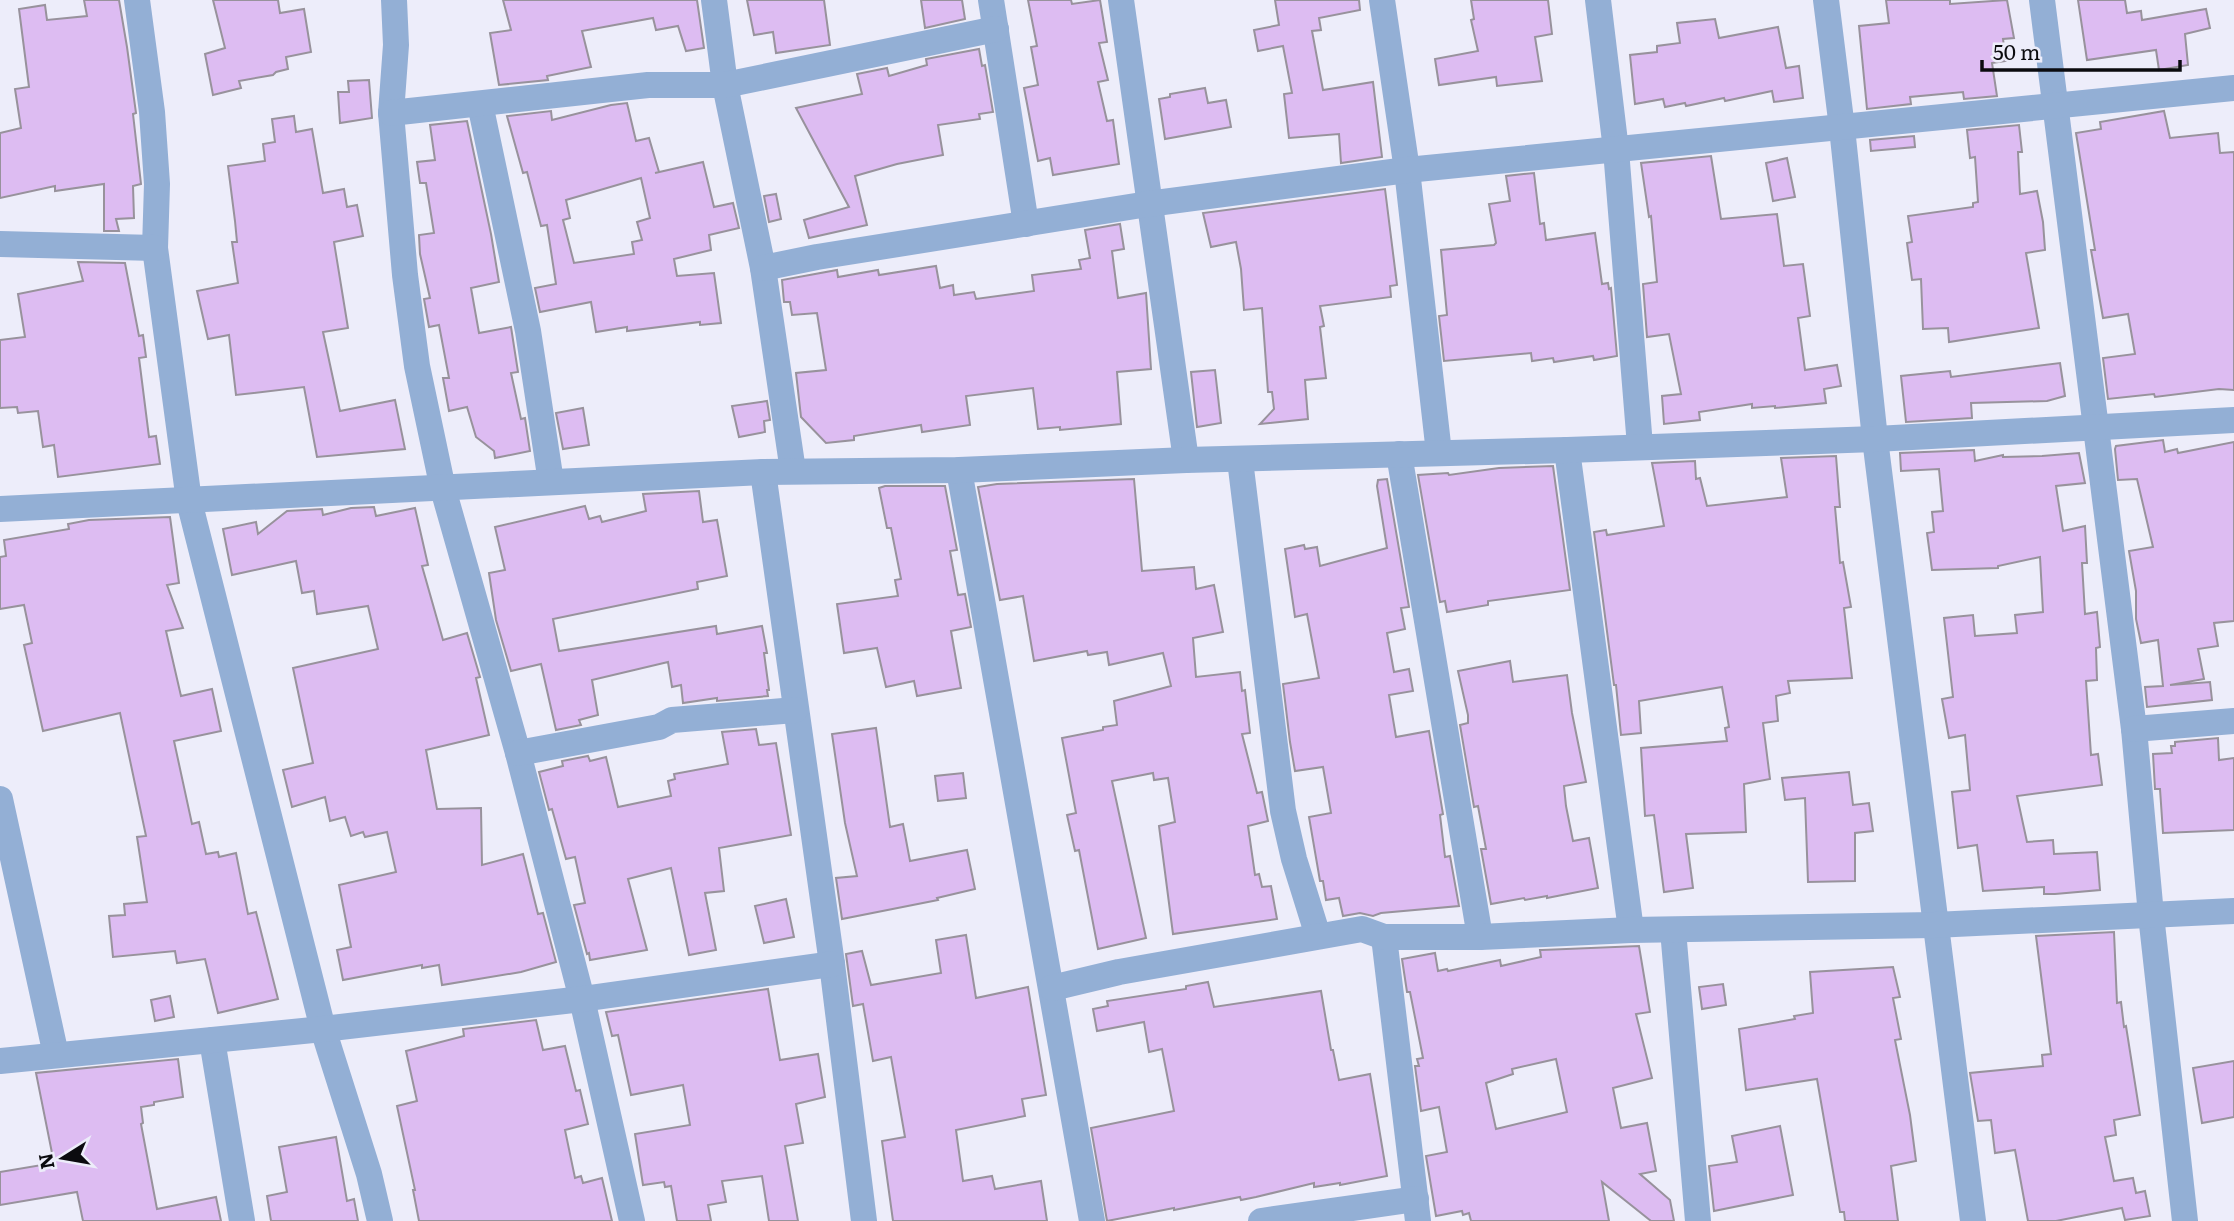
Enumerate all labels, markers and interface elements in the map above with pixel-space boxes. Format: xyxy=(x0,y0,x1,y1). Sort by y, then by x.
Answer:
scale bar xyxy=(1982,28,2180,72)
text: 50 m xyxy=(1993,35,2040,66)
north arrow xyxy=(28,1123,98,1193)
text: N xyxy=(30,1151,61,1172)

